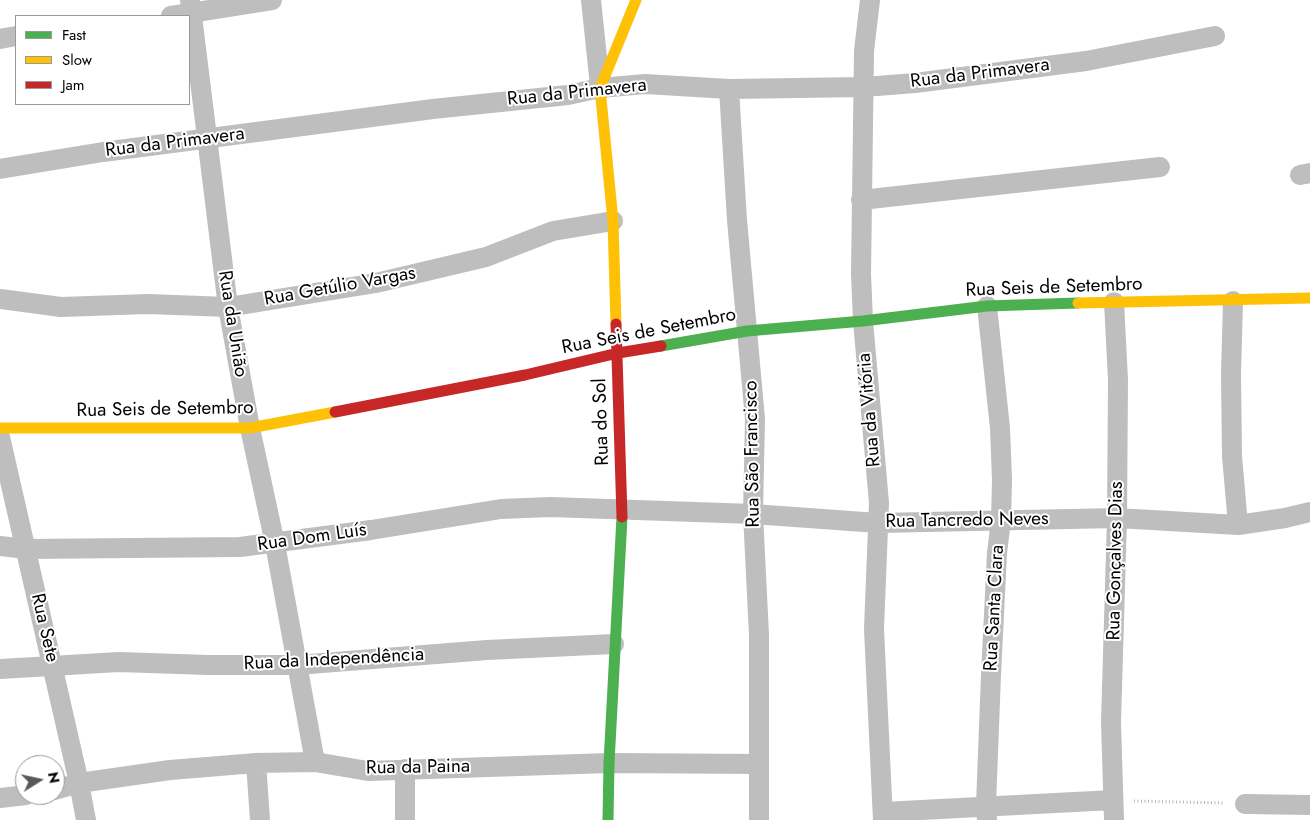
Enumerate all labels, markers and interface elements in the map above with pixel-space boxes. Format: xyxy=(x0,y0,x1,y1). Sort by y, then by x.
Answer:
legend xyxy=(15,15,190,105)
text: Fast xyxy=(62,24,86,46)
text: Slow xyxy=(62,49,92,71)
street label: Rua da Primavera xyxy=(909,54,1051,94)
text: Jam xyxy=(62,74,85,96)
street label: Rua da Primavera xyxy=(506,74,648,112)
street label: Rua da Primavera xyxy=(104,123,246,163)
street label: Rua Getúlio Vargas xyxy=(262,262,418,312)
street label: Rua da União xyxy=(212,269,252,379)
street label: Rua Seis de Setembro xyxy=(965,274,1143,302)
street label: Rua Seis de Setembro xyxy=(560,304,738,360)
street label: Rua da Vitória xyxy=(854,352,886,468)
street label: Rua do Sol xyxy=(589,378,615,466)
street label: Rua São Francisco xyxy=(740,380,766,528)
street label: Rua Seis de Setembro xyxy=(76,397,254,423)
street label: Rua Gonçalves Dias xyxy=(1103,481,1129,641)
street label: Rua Tancredo Neves xyxy=(885,508,1049,534)
street label: Rua Dom Luís xyxy=(256,519,368,557)
street label: Rua Santa Clara xyxy=(980,544,1010,672)
street label: Rua Sete xyxy=(25,591,63,665)
street label: Rua da Independência xyxy=(243,644,425,676)
north arrow xyxy=(15,755,65,805)
street label: Rua da Paina xyxy=(366,756,470,780)
text: N xyxy=(43,770,65,785)

